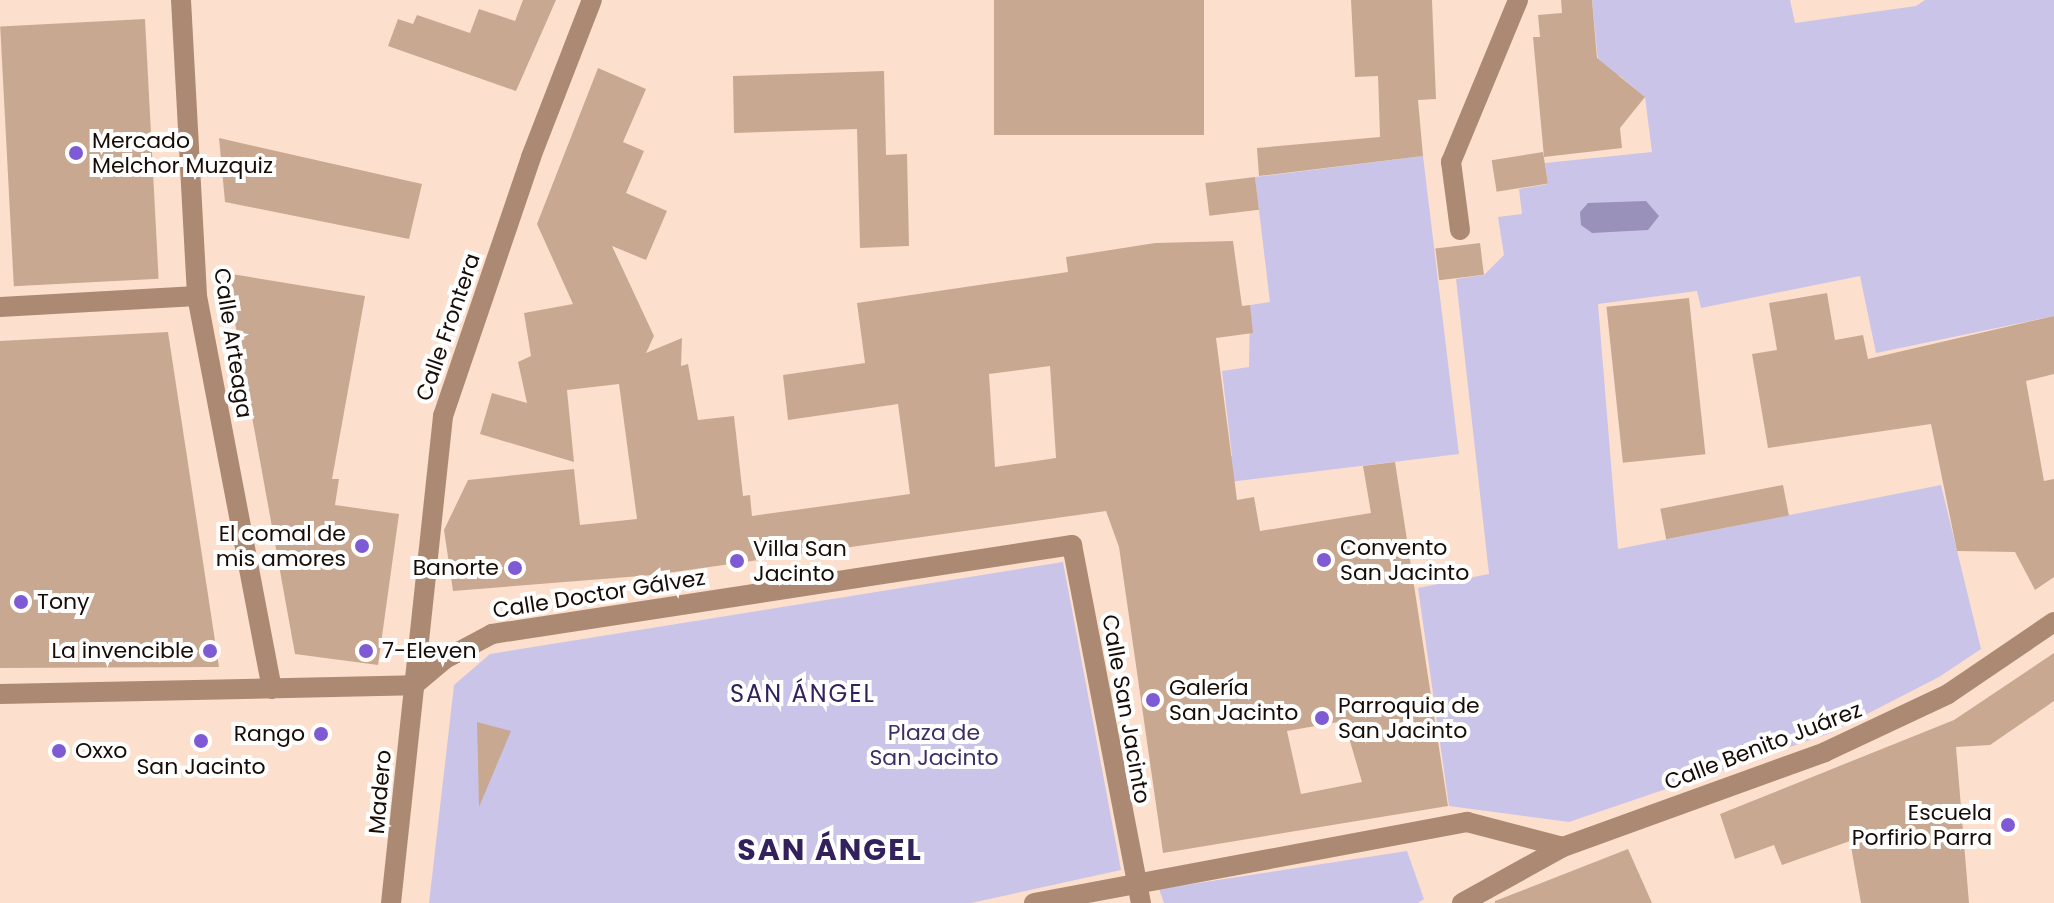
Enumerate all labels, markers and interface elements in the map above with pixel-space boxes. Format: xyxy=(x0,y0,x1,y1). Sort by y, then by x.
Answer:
place label: Mercado Melchor Muzquiz xyxy=(92,127,273,178)
marker: Mercado Melchor Muzquiz xyxy=(67,144,85,162)
street label: Calle Frontera xyxy=(410,250,486,404)
street label: Calle Arteaga xyxy=(208,266,258,420)
place label: El comal de mis amores xyxy=(216,520,346,572)
place label: Convento San Jacinto xyxy=(1340,534,1469,586)
place label: Villa San Jacinto xyxy=(753,535,847,586)
marker: El comal de mis amores xyxy=(353,537,371,555)
marker: Convento San Jacinto xyxy=(1315,551,1333,569)
marker: Villa San Jacinto xyxy=(728,552,746,570)
place label: Banorte xyxy=(413,555,499,581)
marker: Banorte xyxy=(506,559,524,577)
street label: Calle Doctor Gálvez xyxy=(491,564,707,624)
place label: Tony xyxy=(37,589,89,615)
marker: Tony xyxy=(12,593,30,611)
street label: Calle San Jacinto xyxy=(1096,612,1156,806)
place label: La invencible xyxy=(52,638,194,664)
place label: 7-Eleven xyxy=(382,638,477,664)
marker: La invencible xyxy=(201,642,219,660)
marker: 7-Eleven xyxy=(357,642,375,660)
place label: Galería San Jacinto xyxy=(1169,674,1298,726)
district label: SAN ÁNGEL xyxy=(730,680,876,708)
marker: Galería San Jacinto xyxy=(1144,691,1162,709)
place label: Parroquia de San Jacinto xyxy=(1338,692,1480,744)
street label: Calle Benito Juárez xyxy=(1661,696,1865,796)
marker: Parroquia de San Jacinto xyxy=(1313,709,1331,727)
park label: Plaza de San Jacinto xyxy=(869,719,999,770)
place label: Rango xyxy=(234,721,305,747)
marker: Rango xyxy=(312,725,330,743)
marker: San Jacinto xyxy=(192,732,210,750)
place label: Oxxo xyxy=(75,738,127,764)
marker: Oxxo xyxy=(50,742,68,760)
street label: Madero xyxy=(363,749,397,835)
place label: San Jacinto xyxy=(136,754,266,780)
place label: Escuela Porfirio Parra xyxy=(1852,799,1992,850)
marker: Escuela Porfirio Parra xyxy=(1999,816,2017,834)
district label: SAN ÁNGEL xyxy=(737,832,923,868)

